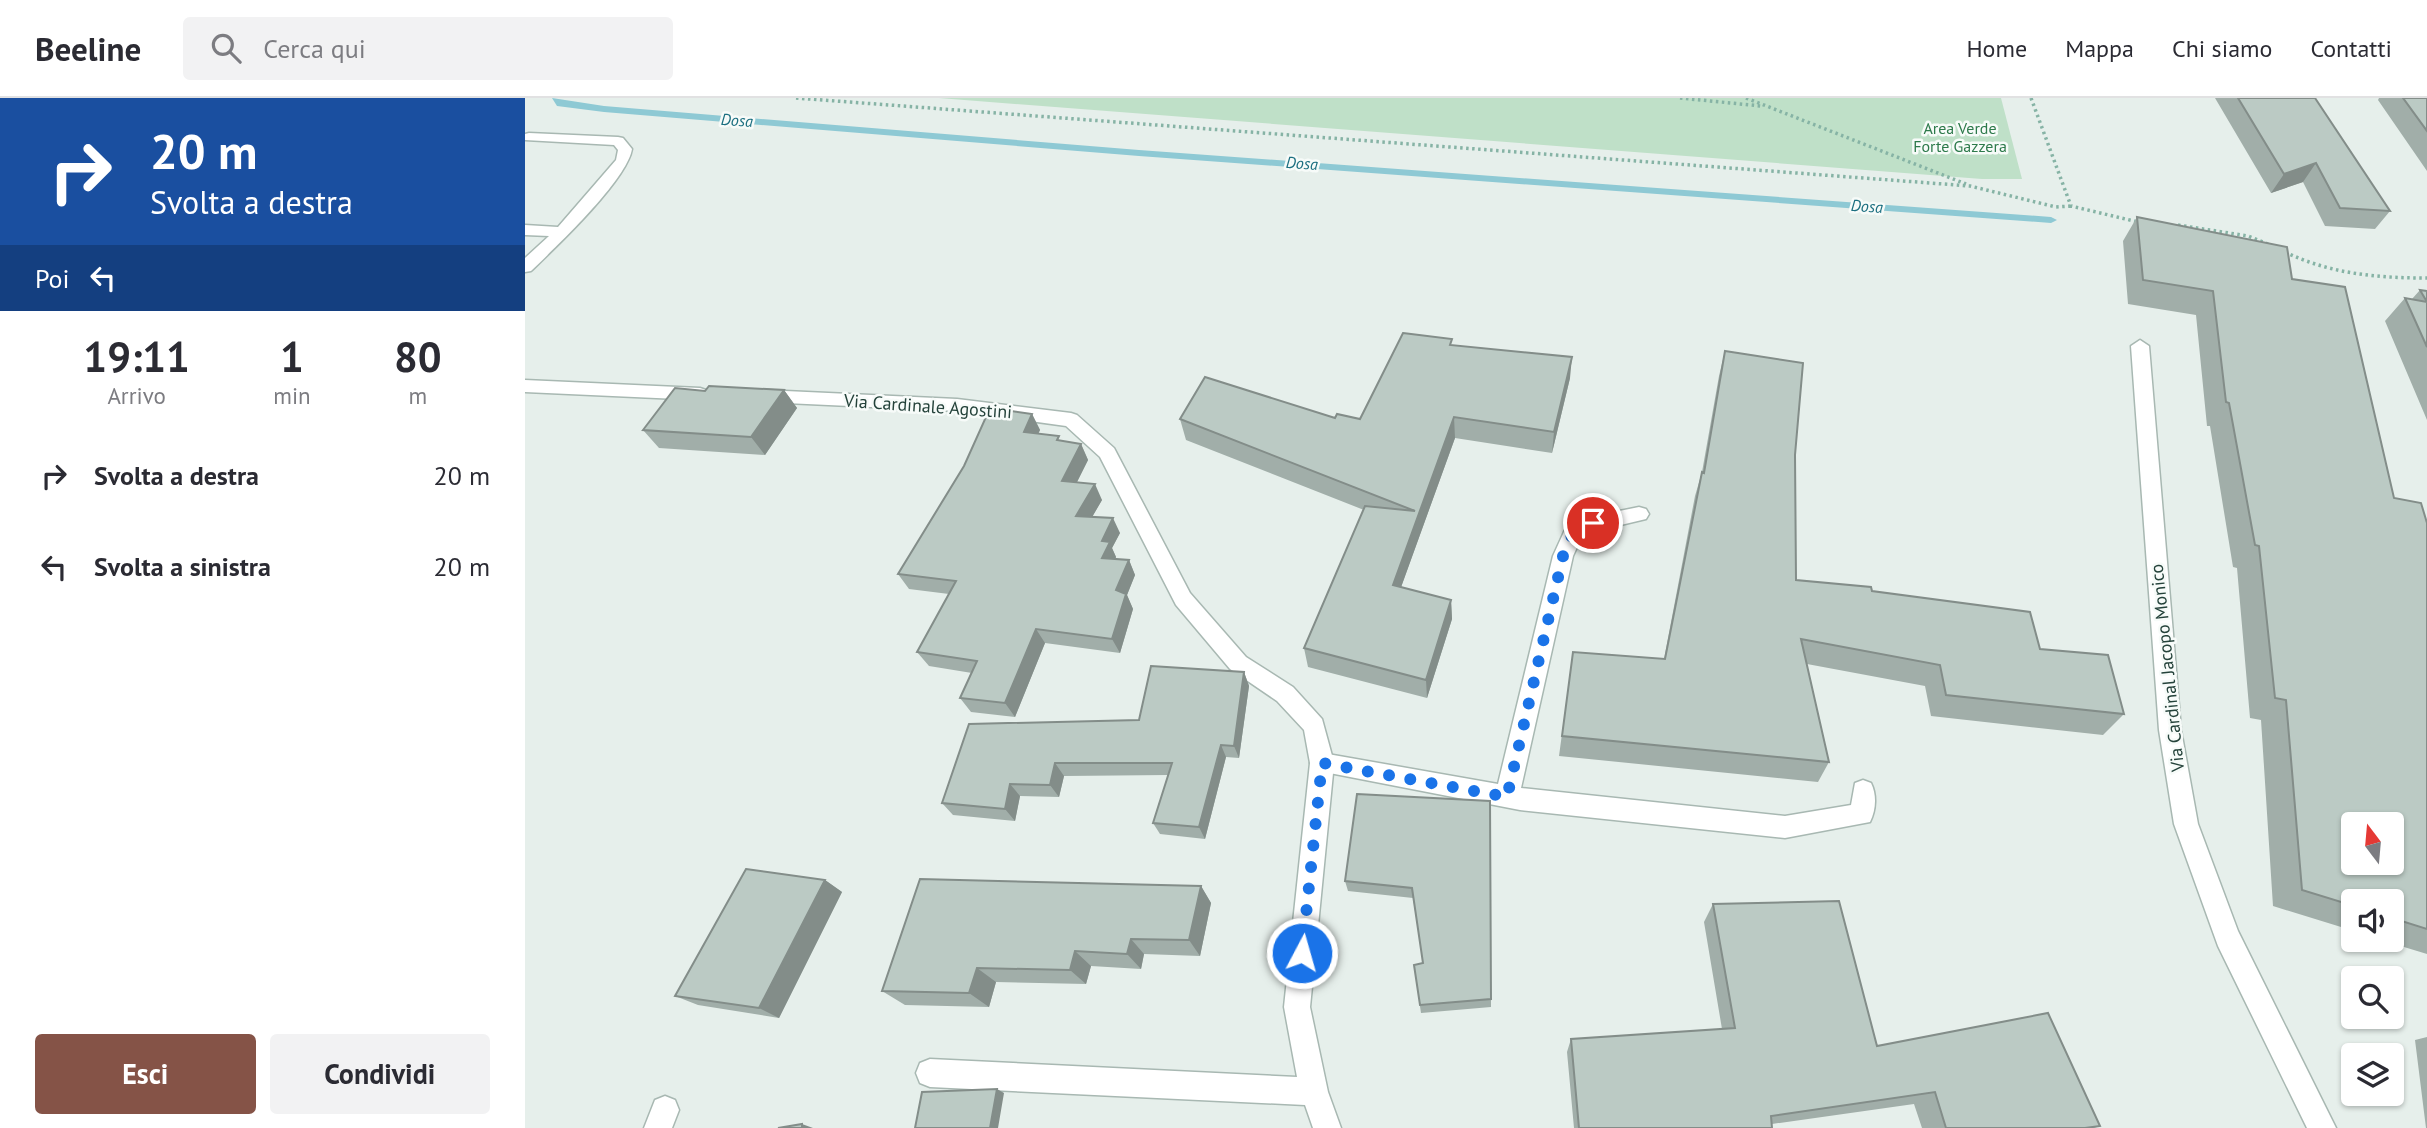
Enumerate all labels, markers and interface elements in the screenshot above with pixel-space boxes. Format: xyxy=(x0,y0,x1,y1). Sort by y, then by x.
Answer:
search box xyxy=(183,17,673,80)
text: Beeline xyxy=(35,27,141,70)
icon: search xyxy=(207,29,245,67)
text: Cerca qui xyxy=(263,32,366,65)
text: Home xyxy=(1966,33,2027,64)
text: Mappa xyxy=(2065,33,2134,64)
text: Chi siamo xyxy=(2172,33,2272,64)
text: Contatti xyxy=(2310,33,2392,64)
water label: Dosa xyxy=(720,109,754,131)
park label: Area Verde Forte Gazzera xyxy=(1913,118,2007,156)
text: 20 m xyxy=(150,119,257,183)
icon: right xyxy=(35,126,126,217)
water label: Dosa xyxy=(1285,152,1319,174)
text: Svolta a destra xyxy=(150,181,353,223)
water label: Dosa xyxy=(1850,195,1884,217)
icon: left xyxy=(84,259,122,297)
text: Poi xyxy=(35,262,70,295)
text: 19:11 xyxy=(83,329,190,384)
text: 1 xyxy=(280,329,304,384)
text: 80 xyxy=(394,329,442,384)
text: Arrivo xyxy=(107,381,166,410)
text: min xyxy=(273,381,311,410)
text: m xyxy=(408,381,427,410)
street label: Via Cardinale Agostini xyxy=(842,389,1013,423)
icon: right xyxy=(35,457,73,495)
text: Svolta a destra xyxy=(94,459,259,492)
text: 20 m xyxy=(434,459,490,492)
pin xyxy=(1563,493,1623,553)
icon: arrive xyxy=(1574,504,1612,542)
icon: left xyxy=(35,548,73,586)
text: Svolta a sinistra xyxy=(94,550,271,583)
text: 20 m xyxy=(434,550,490,583)
street label: Via Cardinal Jacopo Monico xyxy=(2145,563,2189,774)
north arrow xyxy=(2341,812,2405,875)
map controls xyxy=(2341,812,2404,1106)
button: sound xyxy=(2341,889,2404,952)
position arrow xyxy=(1265,916,1339,990)
button: search xyxy=(2341,966,2404,1029)
button: Esci xyxy=(35,1034,256,1114)
button: Condividi xyxy=(270,1034,490,1114)
button: layers xyxy=(2341,1043,2404,1106)

